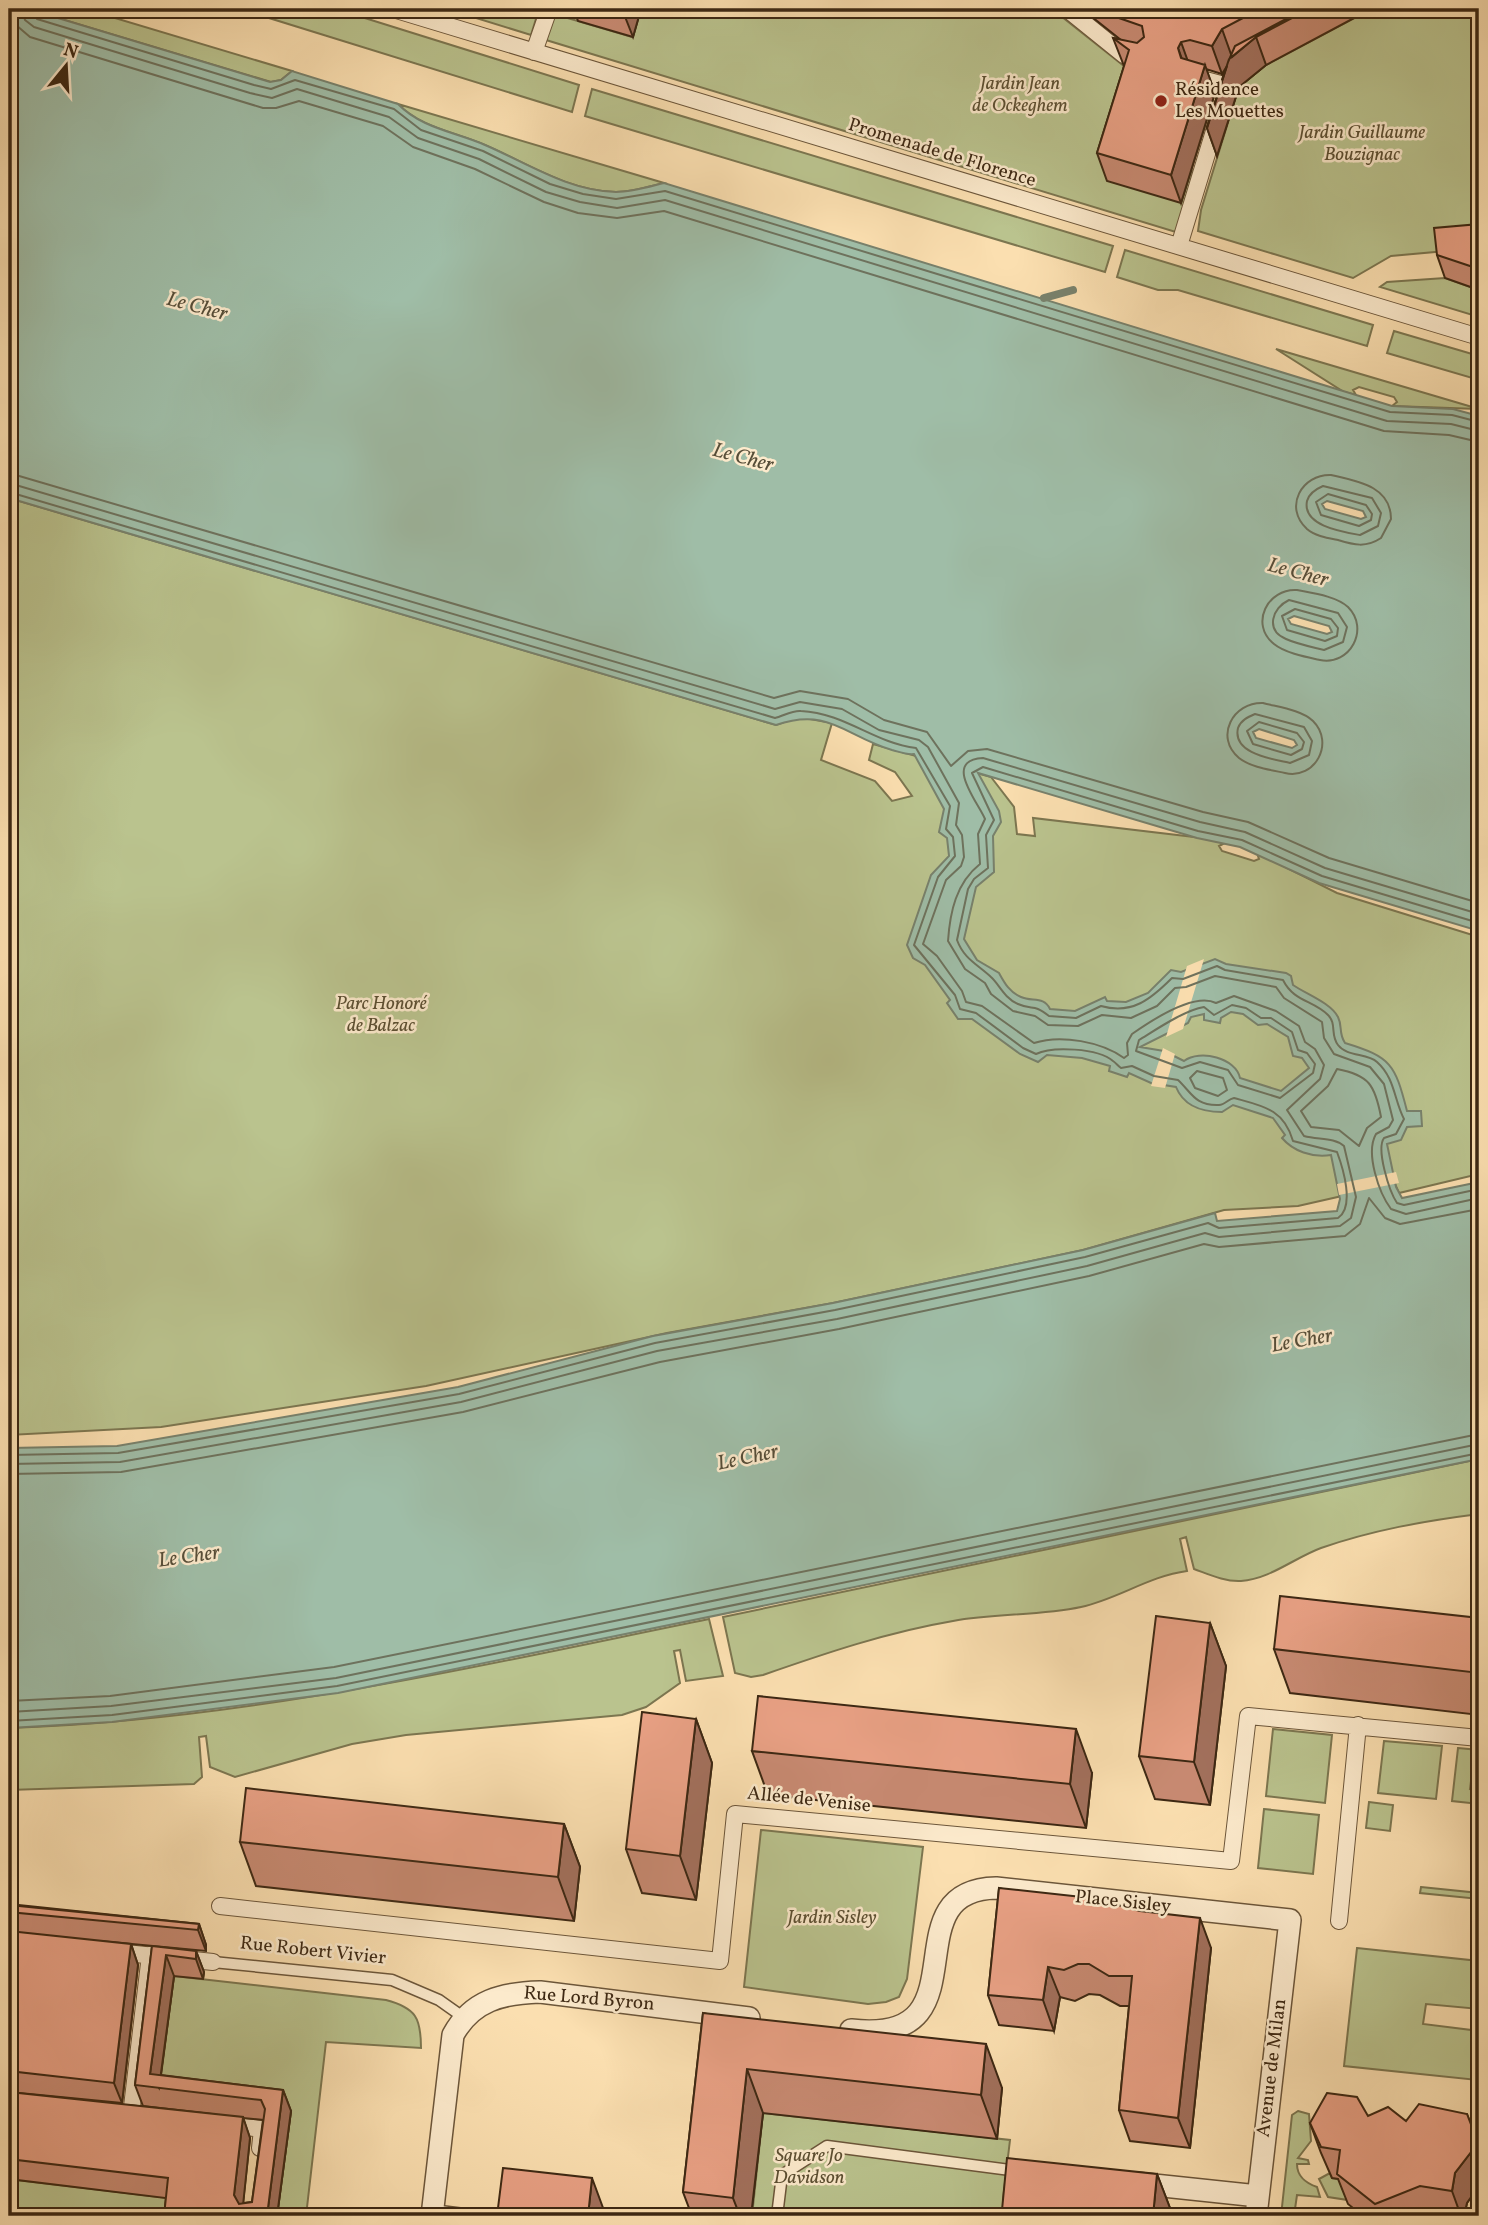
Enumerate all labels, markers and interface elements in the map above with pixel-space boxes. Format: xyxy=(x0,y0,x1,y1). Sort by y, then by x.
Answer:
north arrow xyxy=(32,32,102,102)
text: N xyxy=(60,37,81,66)
park label: Jardin Jean de Ockeghem xyxy=(972,71,1068,119)
place label: Résidence Les Mouettes xyxy=(1175,77,1284,125)
marker: Résidence Les Mouettes xyxy=(1153,93,1169,109)
street label: Promenade de Florence xyxy=(845,112,1039,194)
park label: Jardin Guillaume Bouzignac xyxy=(1297,120,1425,168)
water label: Le Cher xyxy=(163,285,231,329)
water label: Le Cher xyxy=(709,436,777,480)
water label: Le Cher xyxy=(1264,551,1332,595)
park label: Parc Honoré de Balzac xyxy=(335,991,428,1039)
water label: Le Cher xyxy=(1269,1321,1335,1361)
water label: Le Cher xyxy=(715,1437,782,1479)
water label: Le Cher xyxy=(156,1538,222,1576)
street label: Allée de Venise xyxy=(746,1781,872,1819)
street label: Place Sisley xyxy=(1074,1884,1172,1920)
park label: Jardin Sisley xyxy=(785,1905,877,1931)
street label: Rue Robert Vivier xyxy=(239,1930,387,1972)
street label: Rue Lord Byron xyxy=(522,1980,656,2018)
street label: Avenue de Milan xyxy=(1251,1997,1293,2139)
park label: Square Jo Davidson xyxy=(774,2143,845,2191)

